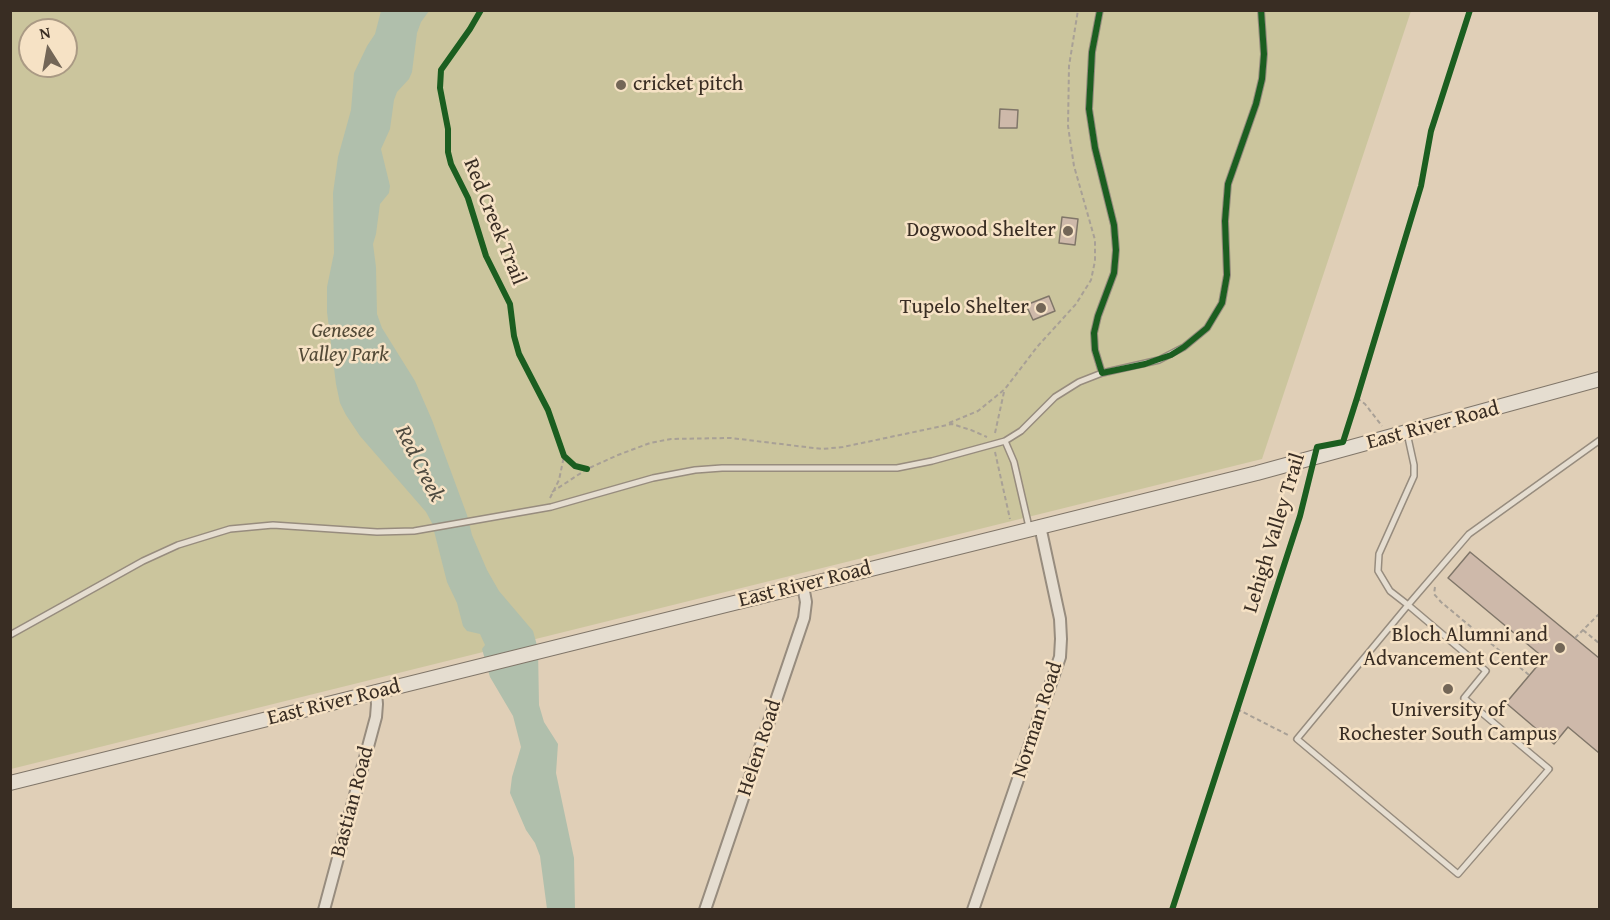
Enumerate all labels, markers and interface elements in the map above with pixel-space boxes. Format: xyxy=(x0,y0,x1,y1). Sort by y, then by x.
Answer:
north arrow xyxy=(18,18,78,78)
text: N xyxy=(37,19,52,45)
place label: cricket pitch xyxy=(633,72,743,98)
marker: cricket pitch xyxy=(614,78,628,92)
street label: Red Creek Trail xyxy=(457,155,531,289)
place label: Dogwood Shelter xyxy=(907,218,1056,244)
marker: Dogwood Shelter xyxy=(1061,224,1075,238)
place label: Tupelo Shelter xyxy=(900,295,1029,321)
marker: Tupelo Shelter xyxy=(1034,301,1048,315)
park label: Genesee Valley Park xyxy=(297,319,389,369)
street label: East River Road xyxy=(1364,396,1502,456)
water label: Red Creek xyxy=(389,422,449,506)
street label: Lehigh Valley Trail xyxy=(1239,450,1311,616)
street label: East River Road xyxy=(736,556,874,614)
place label: Bloch Alumni and Advancement Center xyxy=(1363,623,1548,673)
marker: Bloch Alumni and Advancement Center xyxy=(1553,641,1567,655)
street label: Norman Road xyxy=(1007,659,1069,781)
street label: East River Road xyxy=(265,674,403,732)
marker: University of Rochester South Campus xyxy=(1441,682,1455,696)
street label: Helen Road xyxy=(733,697,787,799)
place label: University of Rochester South Campus xyxy=(1339,698,1557,748)
street label: Bastian Road xyxy=(326,744,380,860)

